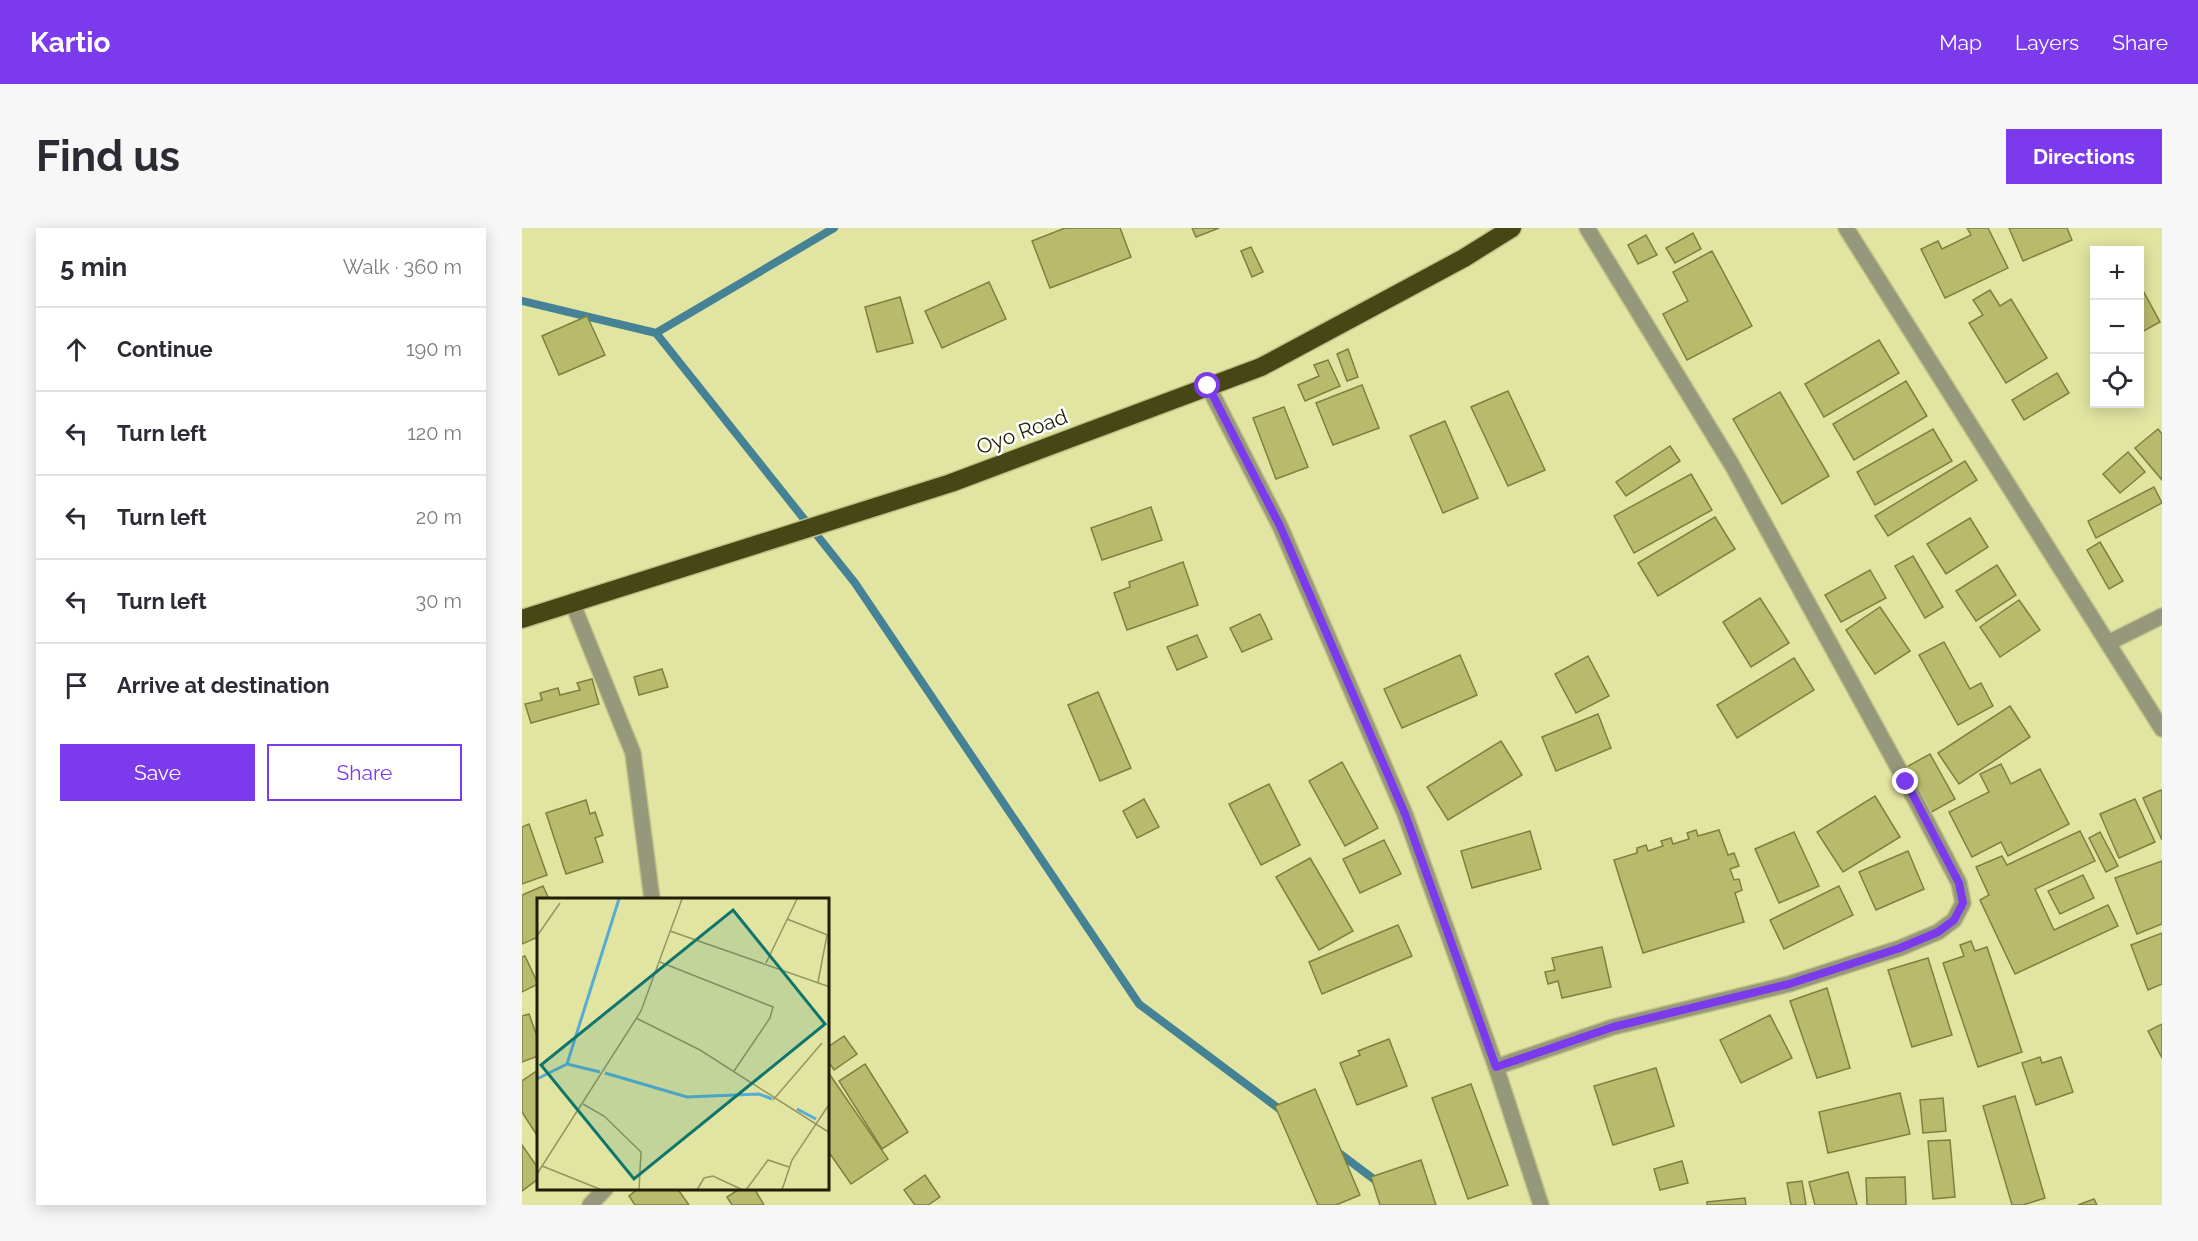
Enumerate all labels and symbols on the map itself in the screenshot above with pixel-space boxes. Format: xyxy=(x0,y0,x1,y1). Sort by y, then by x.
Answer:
route start xyxy=(1194,372,1220,398)
street label: Oyo Road xyxy=(973,404,1071,460)
route end xyxy=(1892,768,1918,794)
inset map xyxy=(537,898,830,1190)

